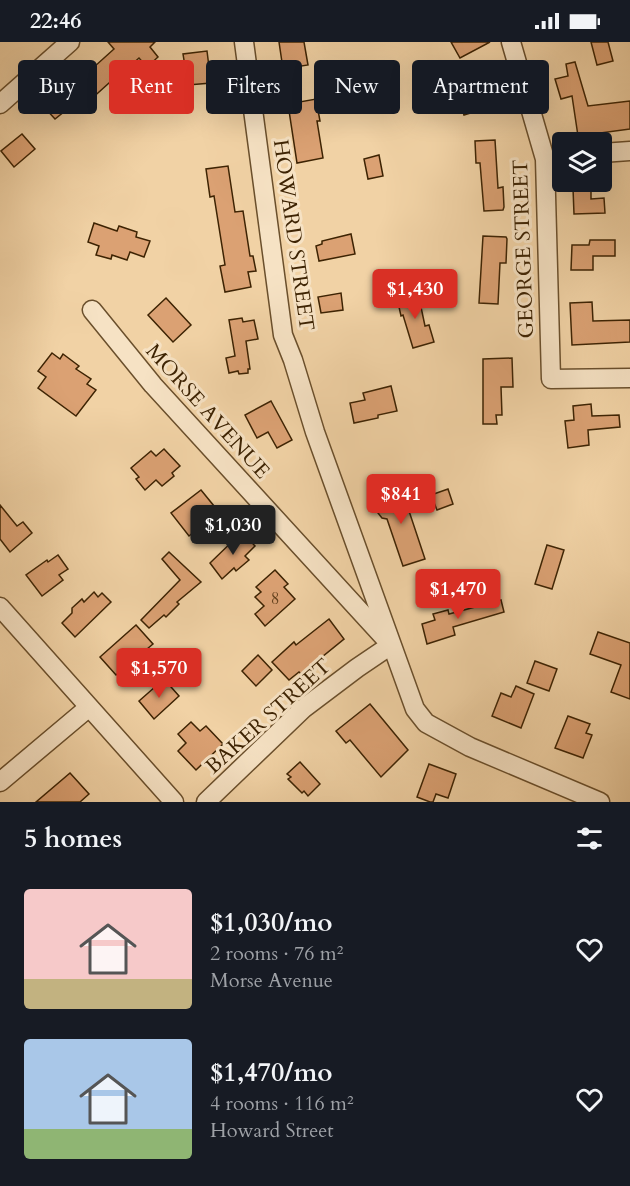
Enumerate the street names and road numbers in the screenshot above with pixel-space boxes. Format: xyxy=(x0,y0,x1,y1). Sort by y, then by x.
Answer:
street label: HOWARD STREET xyxy=(266,138,321,333)
street label: GEORGE STREET xyxy=(506,159,541,339)
street label: MORSE AVENUE xyxy=(139,337,276,485)
street label: BAKER STREET xyxy=(199,652,337,781)

